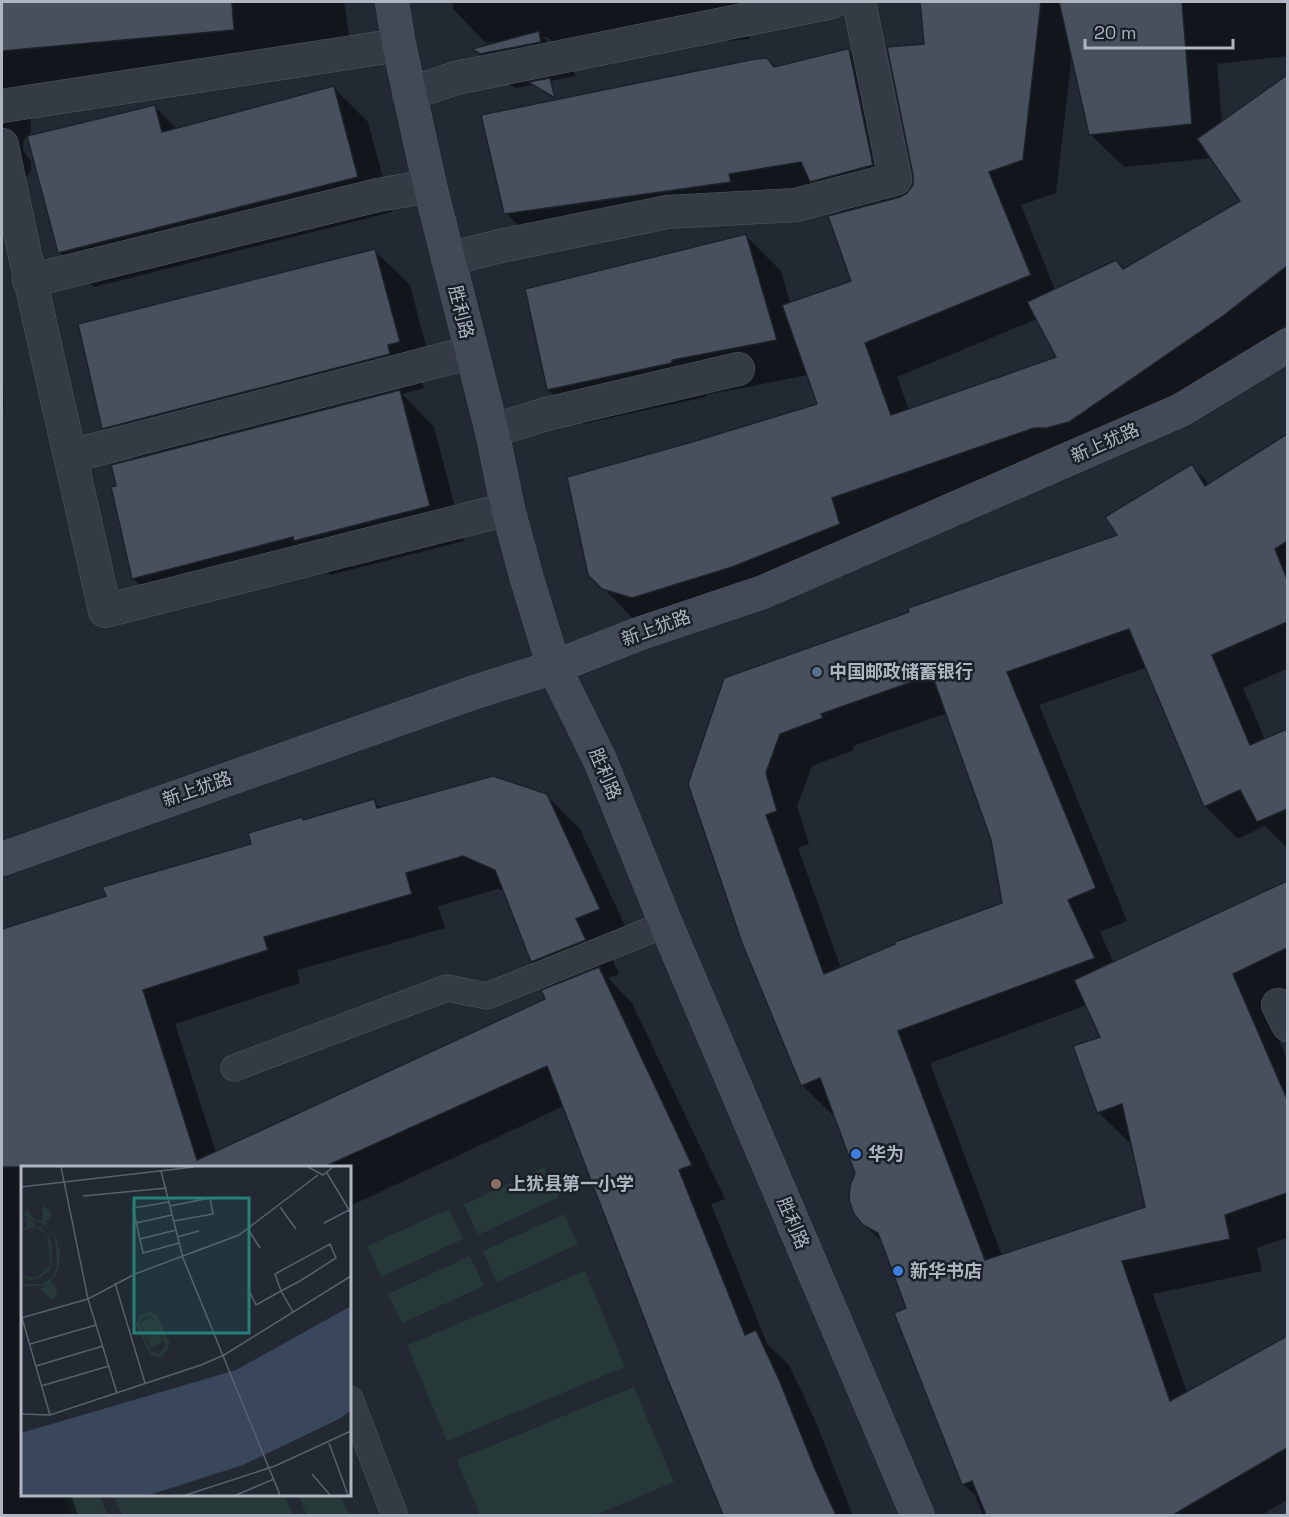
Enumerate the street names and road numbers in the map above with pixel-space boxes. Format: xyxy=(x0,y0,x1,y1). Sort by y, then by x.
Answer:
street label: 胜利路 xyxy=(444,283,479,341)
street label: 新上犹路 xyxy=(1067,417,1142,468)
street label: 新上犹路 xyxy=(618,604,694,651)
street label: 胜利路 xyxy=(584,744,627,803)
street label: 新上犹路 xyxy=(159,766,235,811)
street label: 胜利路 xyxy=(772,1193,815,1252)

